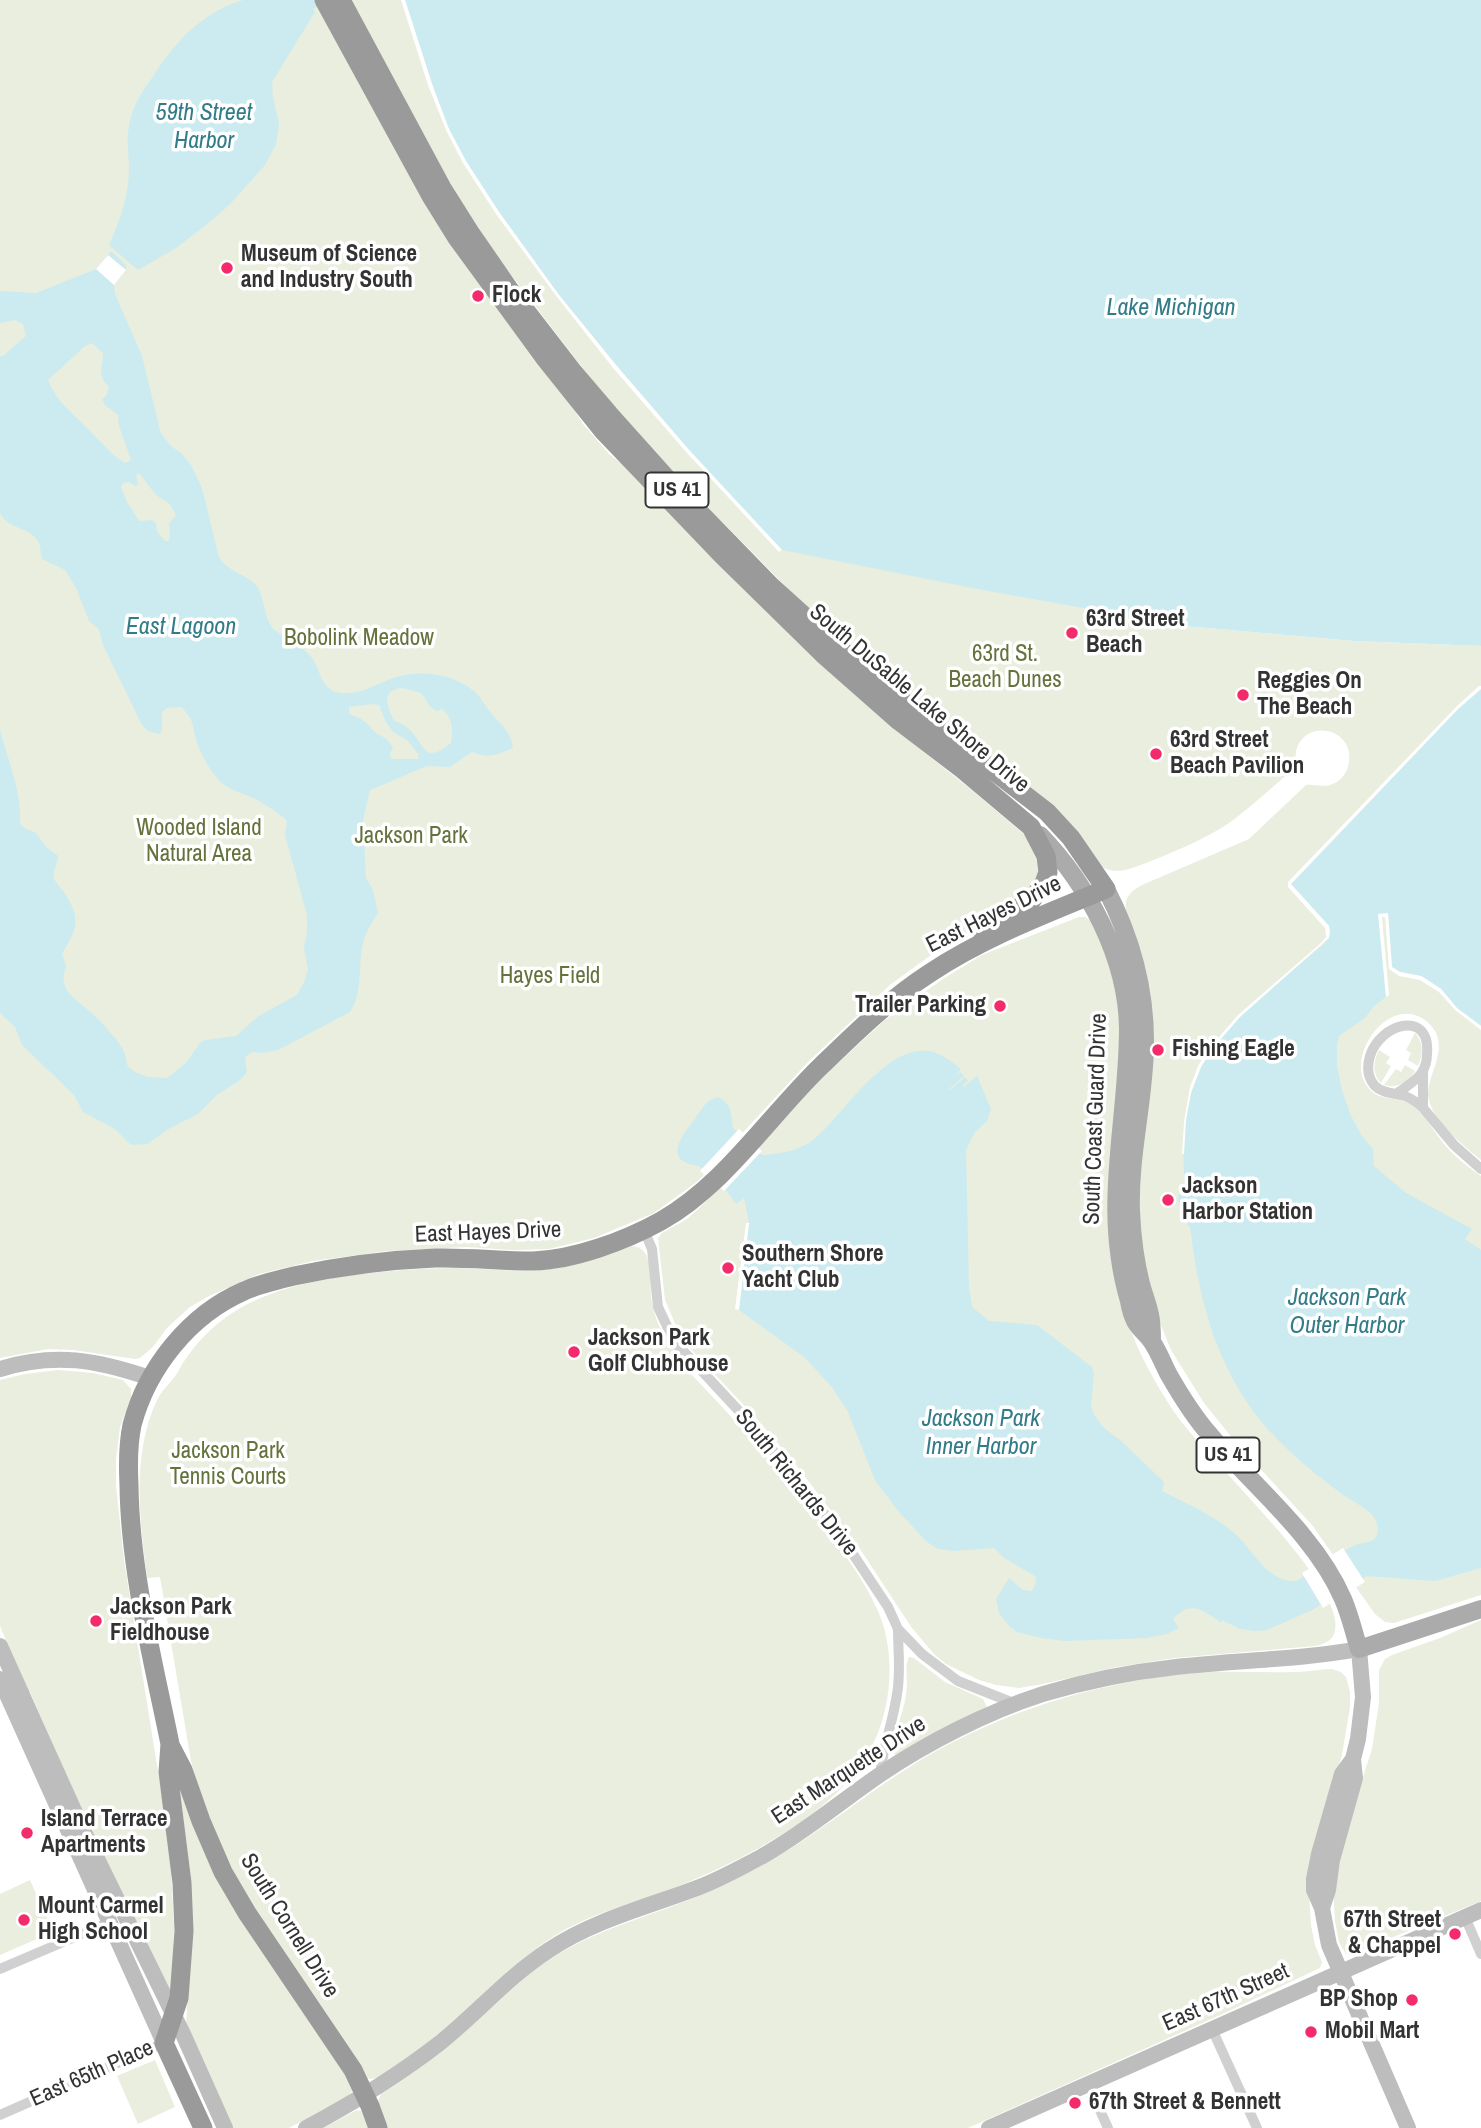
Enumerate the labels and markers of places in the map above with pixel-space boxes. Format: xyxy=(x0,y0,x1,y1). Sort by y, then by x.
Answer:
place label: Museum of Science and Industry South xyxy=(241,241,417,295)
marker: Museum of Science and Industry South xyxy=(219,260,235,276)
place label: Flock xyxy=(492,282,541,310)
marker: Flock xyxy=(470,288,486,304)
place label: 63rd Street Beach xyxy=(1086,606,1185,660)
marker: 63rd Street Beach xyxy=(1064,625,1080,641)
place label: Reggies On The Beach xyxy=(1257,668,1362,722)
marker: Reggies On The Beach xyxy=(1235,687,1251,703)
place label: 63rd Street Beach Pavilion xyxy=(1170,727,1304,781)
marker: 63rd Street Beach Pavilion xyxy=(1148,746,1164,762)
place label: Trailer Parking xyxy=(855,992,986,1020)
marker: Trailer Parking xyxy=(992,998,1008,1014)
place label: Fishing Eagle xyxy=(1172,1036,1295,1064)
marker: Fishing Eagle xyxy=(1150,1042,1166,1058)
place label: Jackson Harbor Station xyxy=(1182,1173,1313,1227)
marker: Jackson Harbor Station xyxy=(1160,1192,1176,1208)
place label: Southern Shore Yacht Club xyxy=(742,1241,883,1295)
marker: Southern Shore Yacht Club xyxy=(720,1260,736,1276)
place label: Jackson Park Golf Clubhouse xyxy=(588,1325,728,1379)
marker: Jackson Park Golf Clubhouse xyxy=(566,1344,582,1360)
place label: Jackson Park Fieldhouse xyxy=(110,1594,232,1648)
marker: Jackson Park Fieldhouse xyxy=(88,1613,104,1629)
place label: Island Terrace Apartments xyxy=(41,1806,168,1860)
marker: Island Terrace Apartments xyxy=(19,1825,35,1841)
place label: Mount Carmel High School xyxy=(38,1893,164,1947)
place label: 67th Street & Chappel xyxy=(1344,1907,1441,1961)
marker: Mount Carmel High School xyxy=(16,1912,32,1928)
marker: 67th Street & Chappel xyxy=(1447,1926,1463,1942)
place label: BP Shop xyxy=(1319,1986,1398,2014)
marker: BP Shop xyxy=(1404,1992,1420,2008)
place label: Mobil Mart xyxy=(1325,2018,1419,2046)
marker: Mobil Mart xyxy=(1303,2024,1319,2040)
place label: 67th Street & Bennett xyxy=(1089,2089,1281,2117)
marker: 67th Street & Bennett xyxy=(1067,2095,1083,2111)

